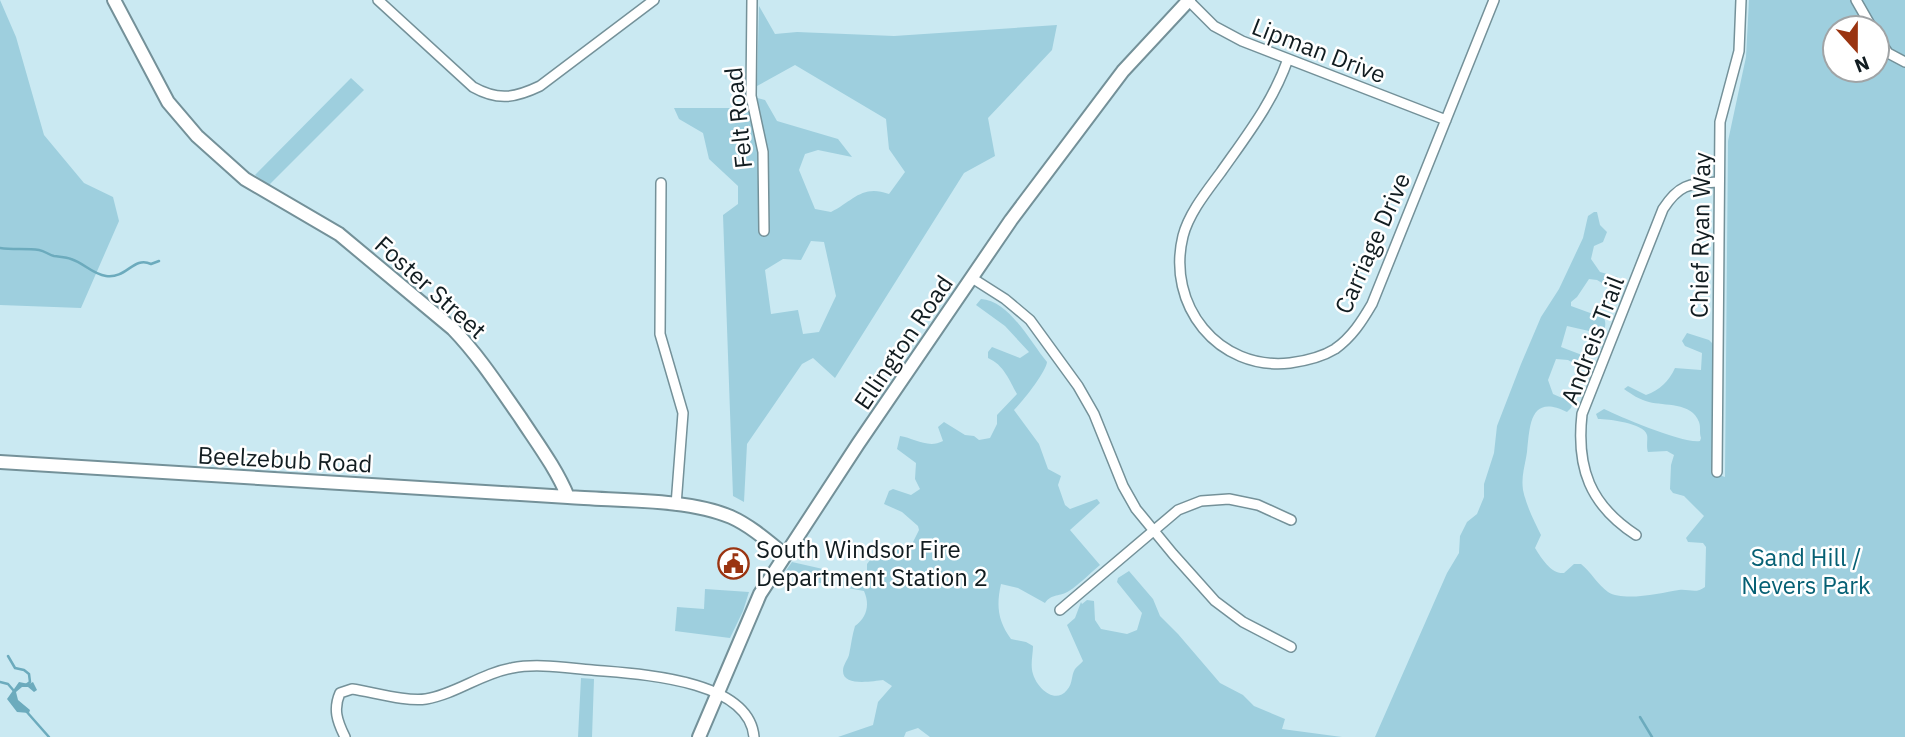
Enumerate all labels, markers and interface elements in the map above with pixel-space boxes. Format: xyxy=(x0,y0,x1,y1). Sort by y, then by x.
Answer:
street label: Lipman Drive xyxy=(1248,10,1390,90)
north arrow xyxy=(1821,14,1891,84)
text: N xyxy=(1851,51,1873,79)
street label: Felt Road xyxy=(717,66,759,170)
street label: Chief Ryan Way xyxy=(1683,152,1717,318)
street label: Carriage Drive xyxy=(1327,167,1417,319)
street label: Foster Street xyxy=(368,228,494,346)
street label: Ellington Road xyxy=(846,269,960,415)
street label: Andreis Trail xyxy=(1553,271,1631,409)
street label: Beelzebub Road xyxy=(197,438,373,480)
place label: South Windsor Fire Department Station 2 xyxy=(756,533,988,593)
park label: Sand Hill / Nevers Park xyxy=(1741,541,1871,601)
public building icon: South Windsor Fire Department Station 2 xyxy=(716,546,750,580)

